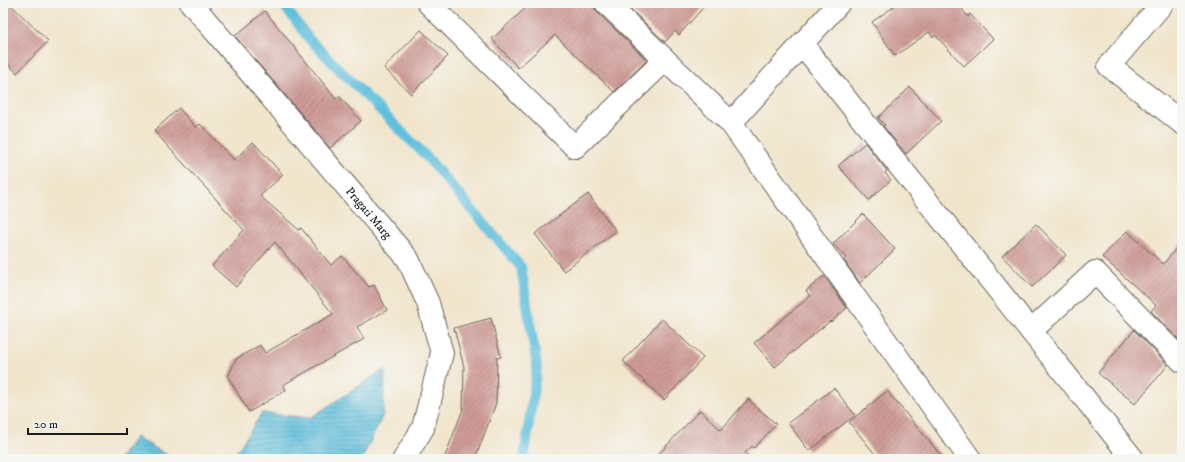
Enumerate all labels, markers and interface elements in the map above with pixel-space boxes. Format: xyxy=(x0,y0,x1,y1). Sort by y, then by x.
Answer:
street label: Pragati Marg xyxy=(342,184,395,242)
scale bar xyxy=(28,410,127,436)
text: 20 m xyxy=(34,417,58,432)

